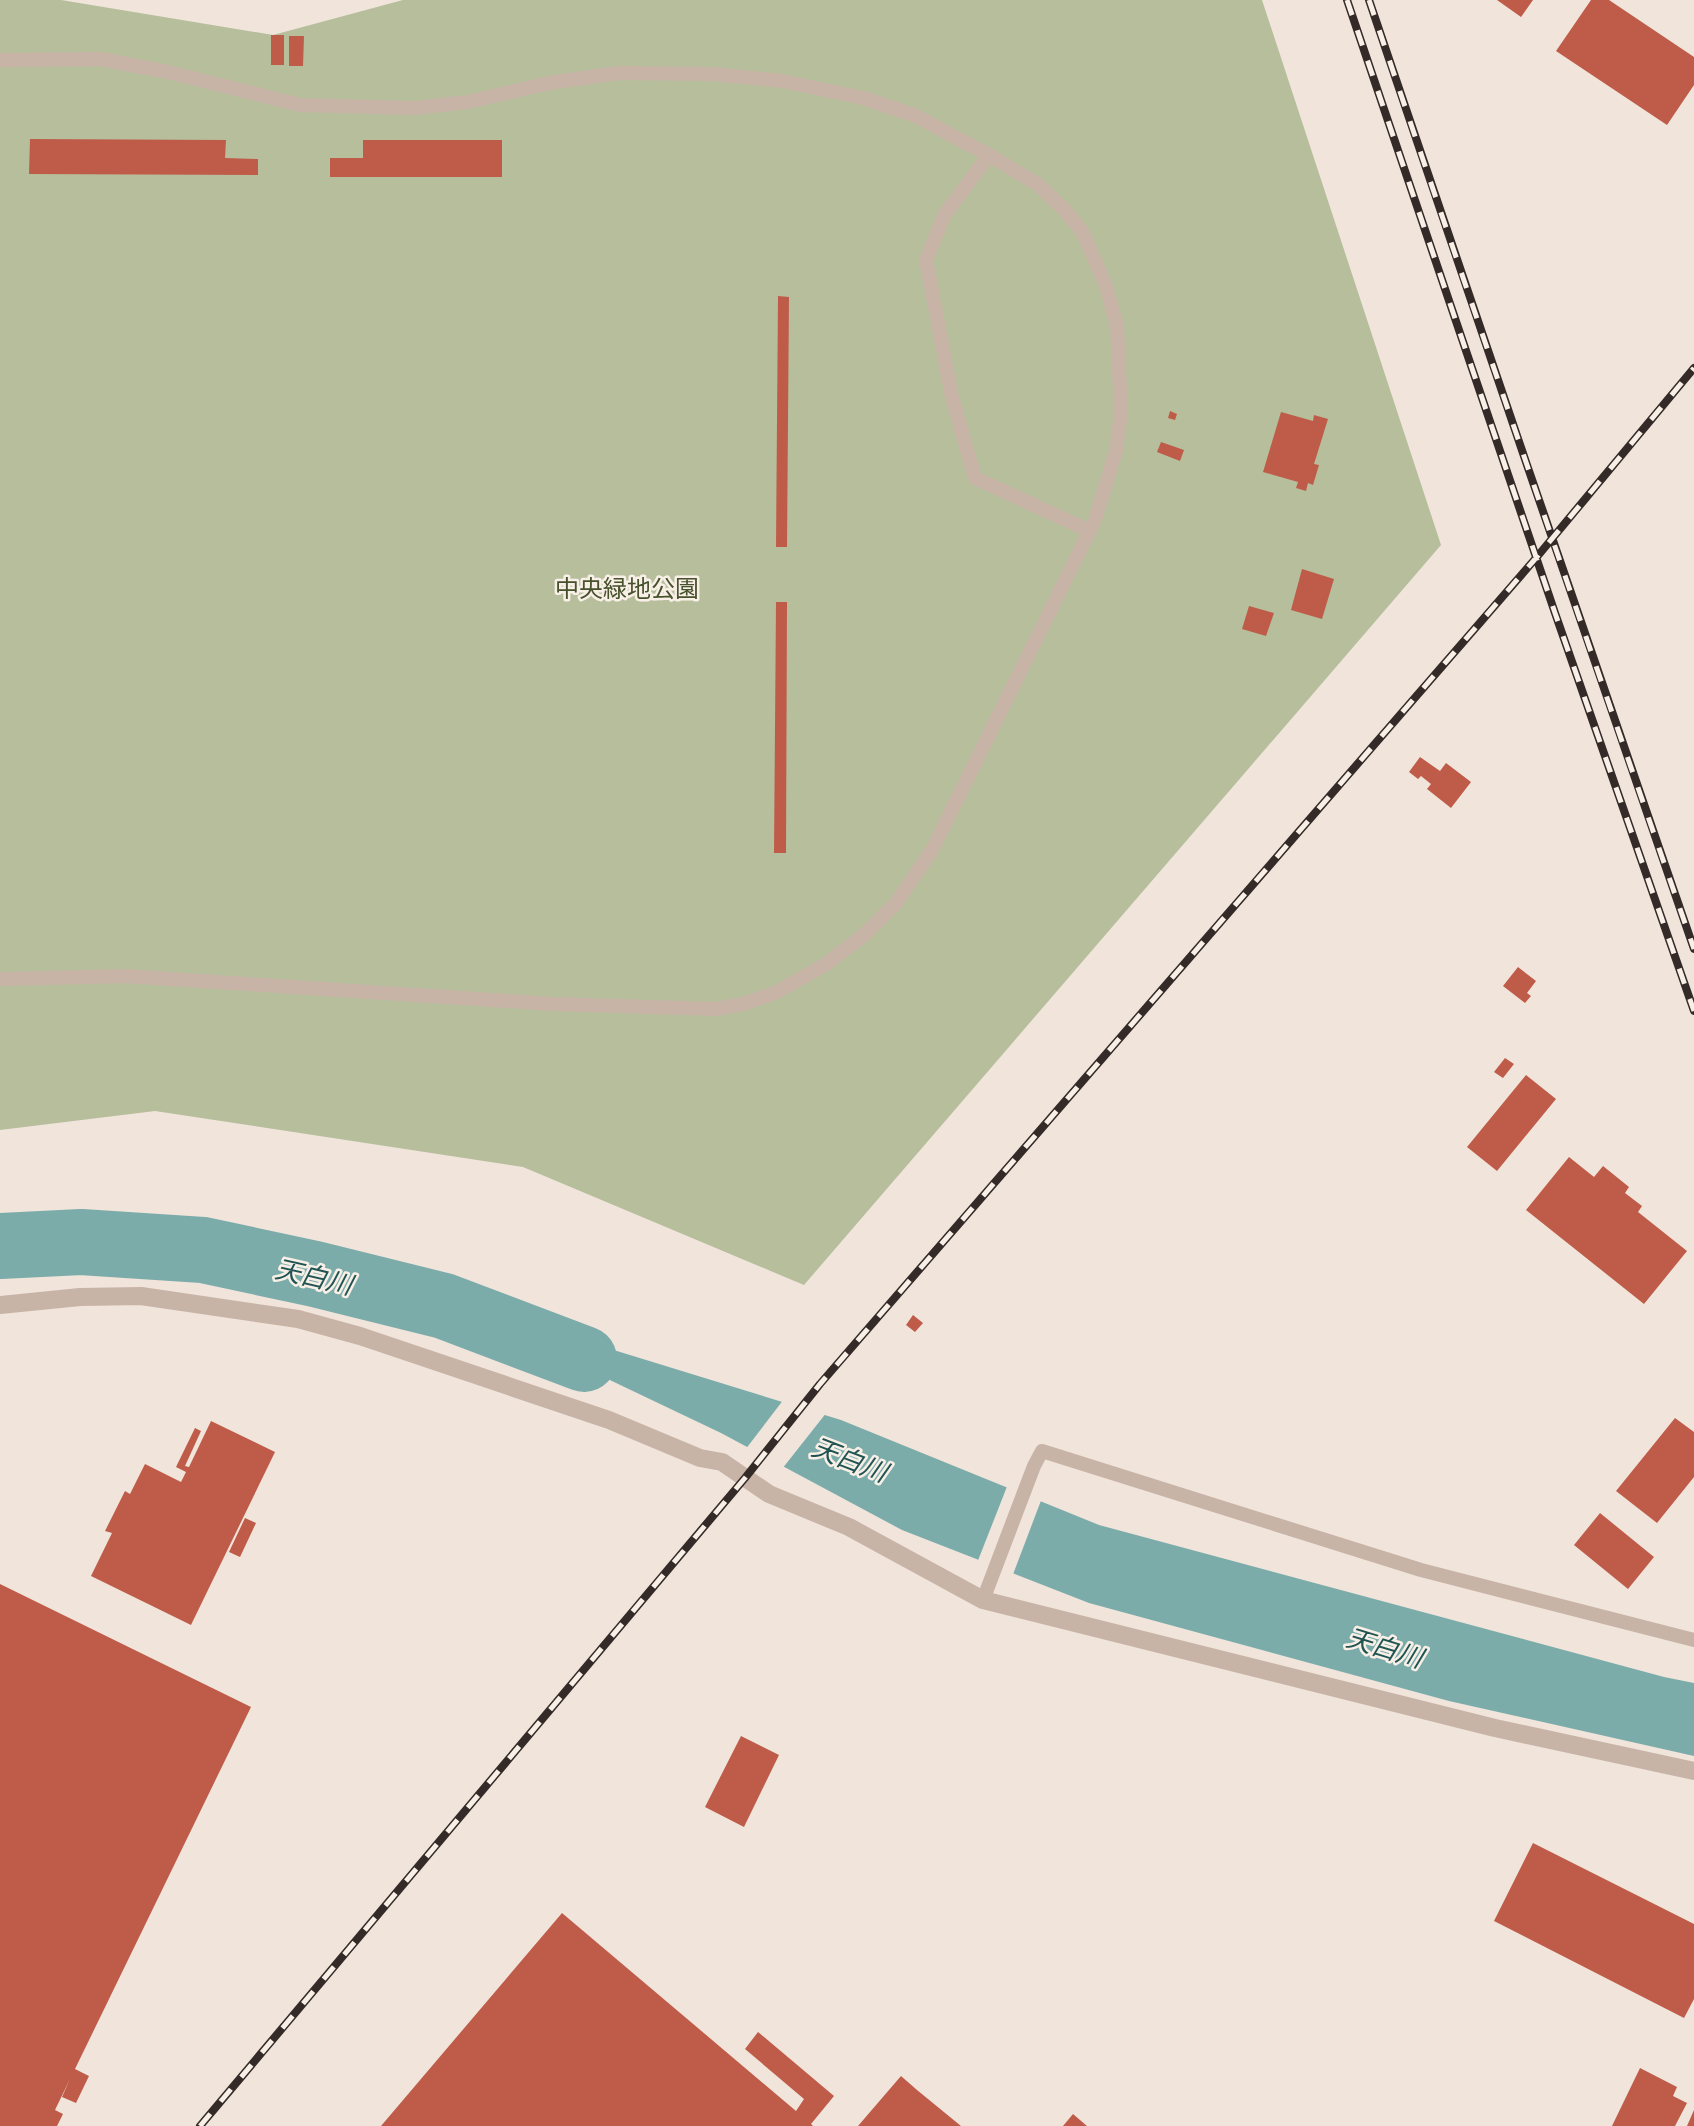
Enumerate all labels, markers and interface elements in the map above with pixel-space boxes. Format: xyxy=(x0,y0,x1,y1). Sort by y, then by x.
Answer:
park label: 中央緑地公園 xyxy=(555,572,699,604)
water label: 天白川 xyxy=(272,1251,359,1302)
water label: 天白川 xyxy=(807,1429,895,1490)
water label: 天白川 xyxy=(1343,1619,1430,1676)

